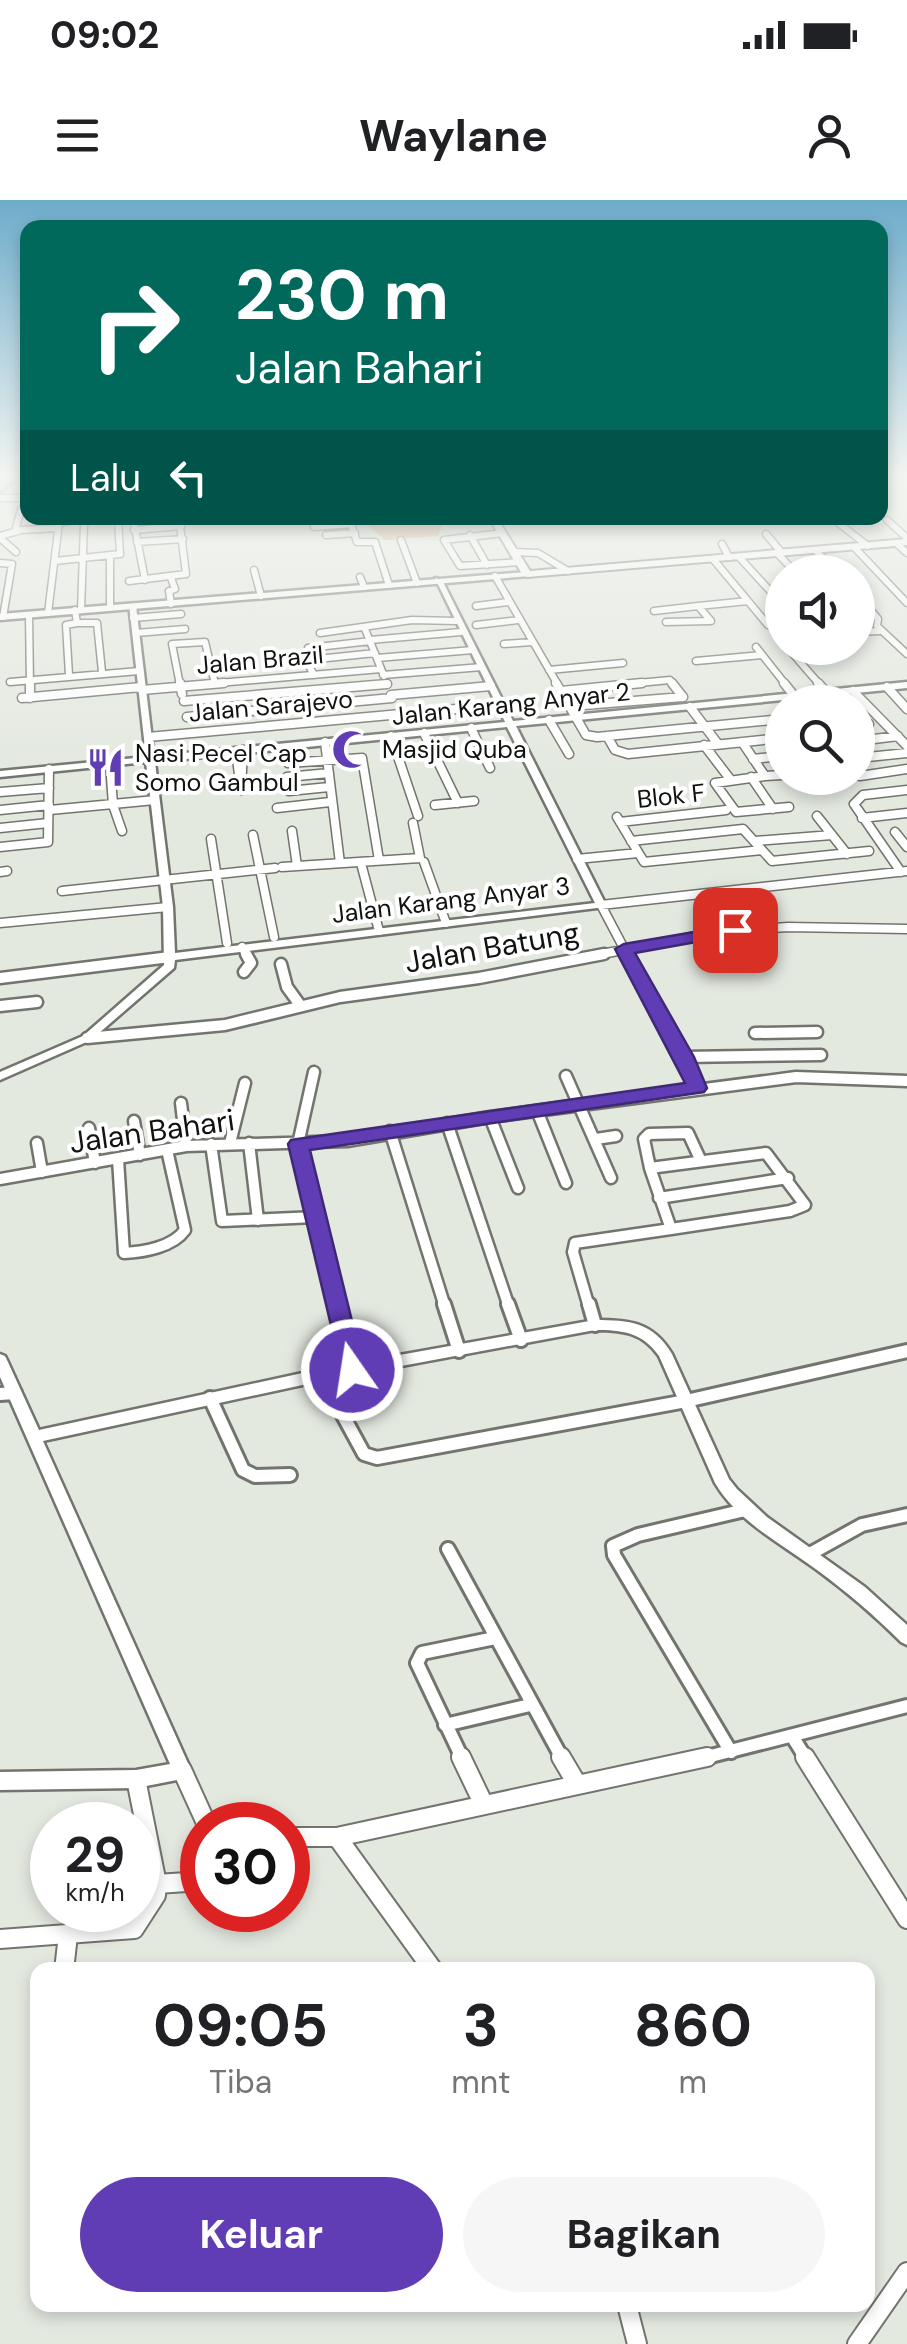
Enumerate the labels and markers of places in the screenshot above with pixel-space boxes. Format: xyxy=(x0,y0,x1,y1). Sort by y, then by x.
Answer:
mosque icon: Masjid Quba xyxy=(331,728,373,770)
place label: Masjid Quba xyxy=(382,733,527,766)
place label: Nasi Pecel Cap Somo Gambul xyxy=(135,737,307,799)
restaurant icon: Nasi Pecel Cap Somo Gambul xyxy=(84,746,126,788)
pin xyxy=(693,888,778,973)

